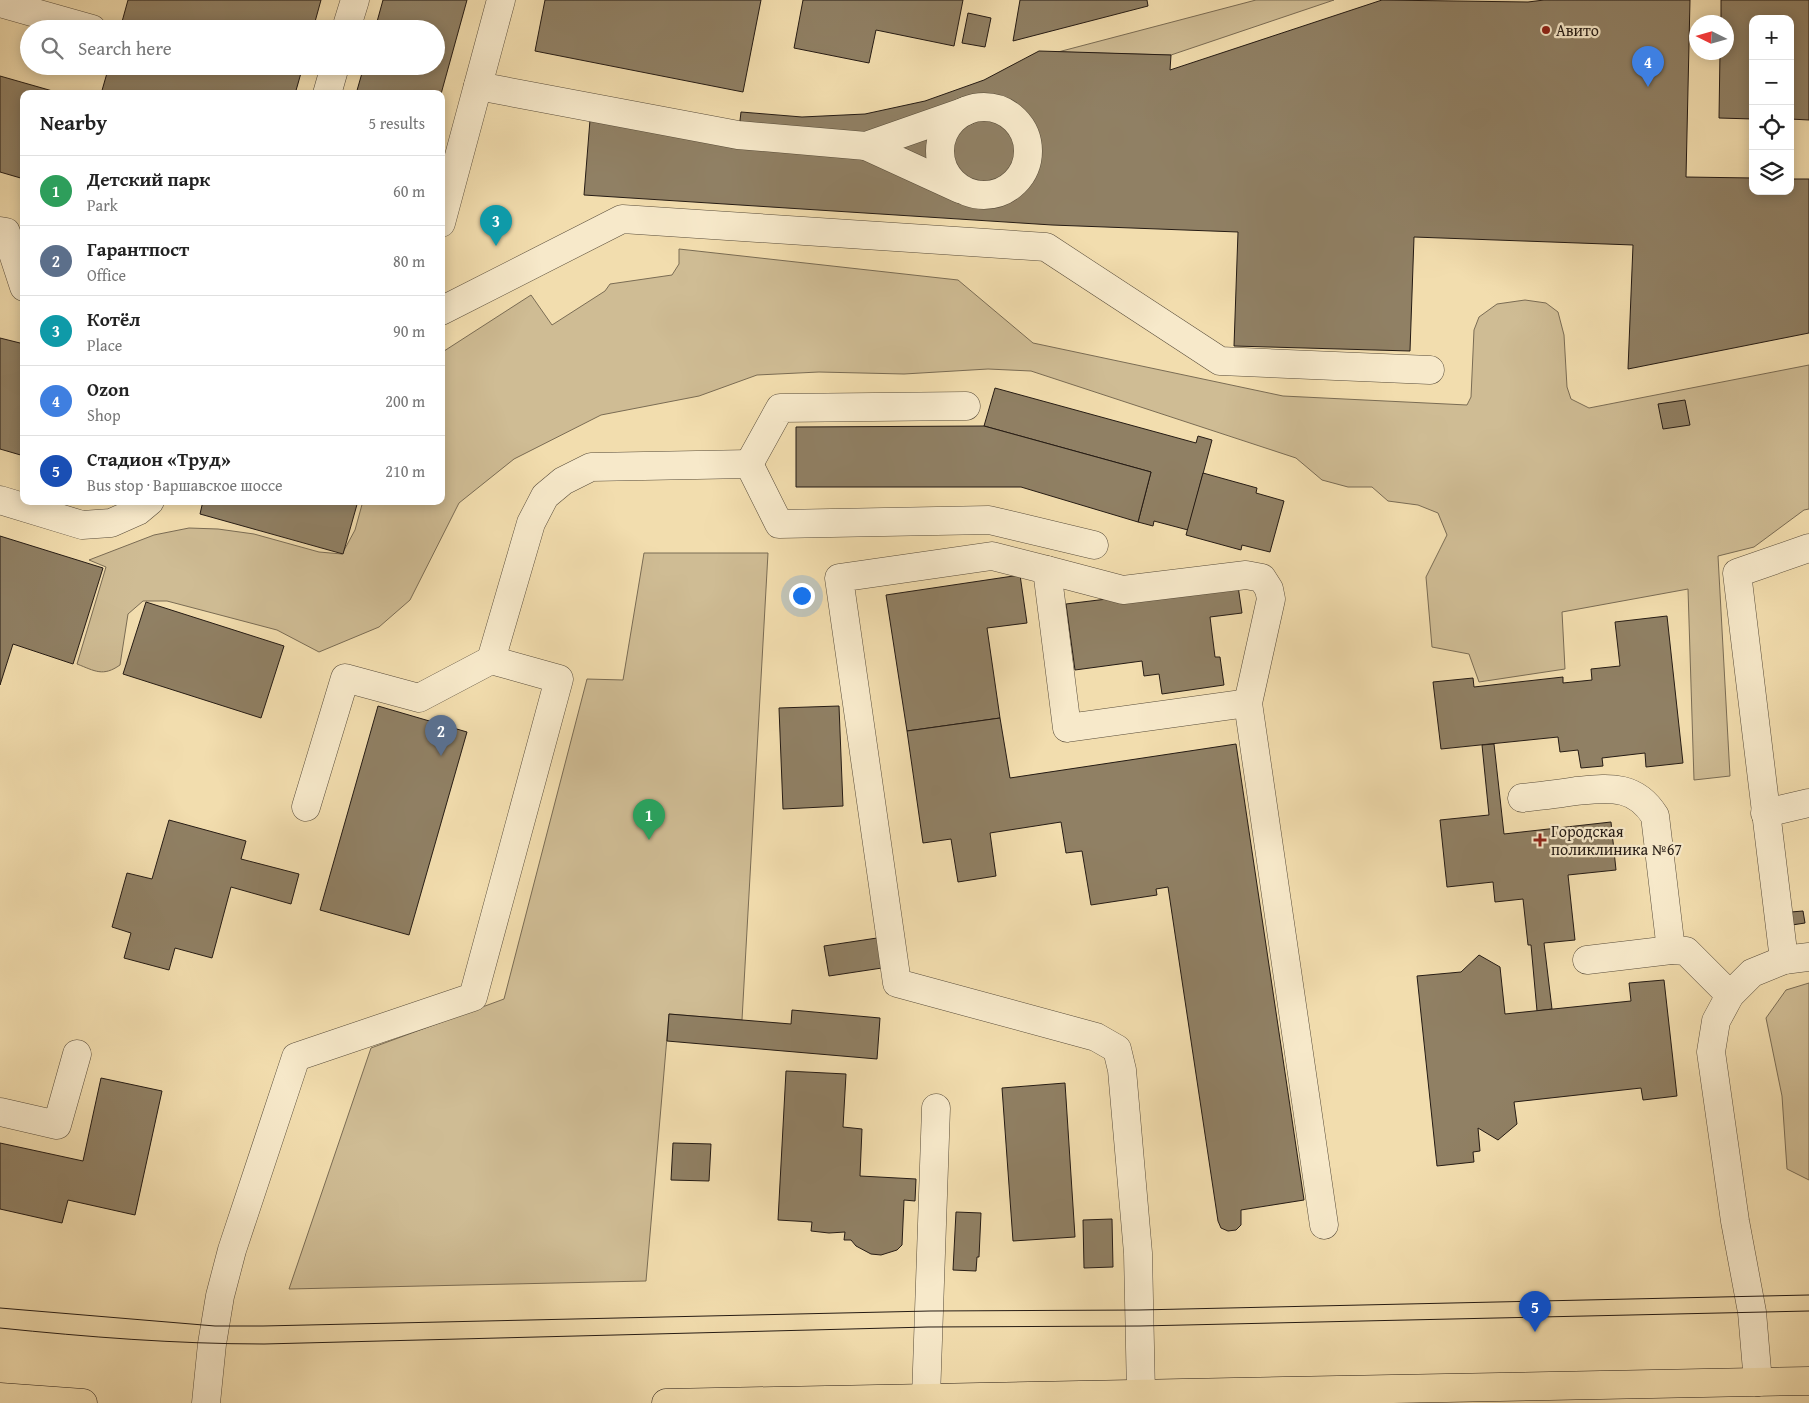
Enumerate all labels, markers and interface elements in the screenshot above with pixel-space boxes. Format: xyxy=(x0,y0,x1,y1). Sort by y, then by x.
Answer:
north arrow xyxy=(1689,15,1734,60)
map controls xyxy=(1749,15,1794,195)
button: + xyxy=(1749,15,1794,60)
place label: Авито xyxy=(1556,18,1599,42)
search box xyxy=(20,20,445,75)
marker: Авито xyxy=(1540,24,1552,36)
icon: search xyxy=(38,34,66,62)
text: Search here xyxy=(78,34,172,62)
pin: 4 xyxy=(1632,46,1664,87)
button: − xyxy=(1749,60,1794,105)
button: locate xyxy=(1749,105,1794,150)
text: Nearby xyxy=(40,107,107,138)
text: 5 results xyxy=(368,111,425,135)
button: layers xyxy=(1749,150,1794,195)
text: Детский парк xyxy=(87,165,210,193)
text: 1 xyxy=(52,179,60,203)
text: 60 m xyxy=(393,179,425,203)
text: Park xyxy=(87,193,118,217)
pin: 3 xyxy=(480,205,512,246)
text: Гарантпост xyxy=(87,235,189,263)
text: 2 xyxy=(52,249,60,273)
text: 80 m xyxy=(393,249,425,273)
text: Office xyxy=(87,263,126,287)
text: Котёл xyxy=(87,305,140,333)
text: 3 xyxy=(52,319,60,343)
text: 90 m xyxy=(393,319,425,343)
text: Place xyxy=(87,333,122,357)
text: Ozon xyxy=(87,375,129,403)
text: 4 xyxy=(52,389,60,413)
text: 200 m xyxy=(385,389,425,413)
text: Shop xyxy=(87,403,121,427)
text: Стадион «Труд» xyxy=(87,445,231,473)
text: 5 xyxy=(52,459,60,483)
text: 210 m xyxy=(385,459,425,483)
text: Bus stop · Варшавское шоссе xyxy=(87,473,283,497)
your location xyxy=(789,583,815,609)
pin: 2 xyxy=(425,715,457,756)
pin: 1 xyxy=(633,799,665,840)
place label: Городская поликлиника №67 xyxy=(1551,819,1682,861)
marker: Городская поликлиника №67 xyxy=(1533,833,1547,847)
pin: 5 xyxy=(1519,1291,1551,1332)

